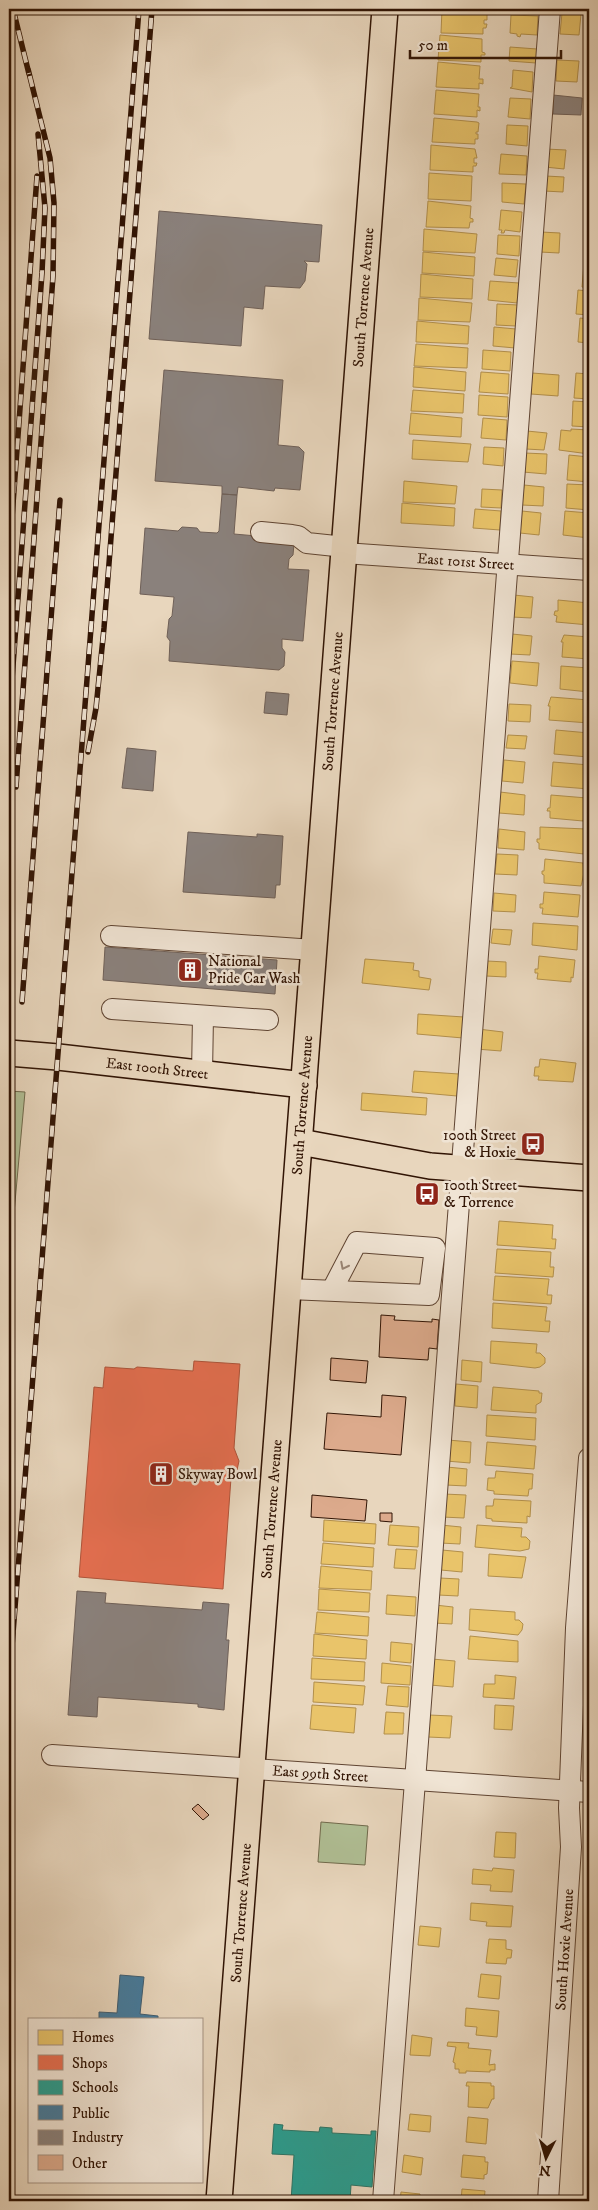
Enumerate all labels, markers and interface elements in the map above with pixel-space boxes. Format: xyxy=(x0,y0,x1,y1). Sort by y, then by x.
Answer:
scale bar xyxy=(410,28,562,60)
text: 50 m xyxy=(418,36,448,55)
street label: South Torrence Avenue xyxy=(348,227,378,368)
street label: East 101st Street xyxy=(416,549,515,574)
street label: South Torrence Avenue xyxy=(318,631,347,772)
place label: National Pride Car Wash xyxy=(208,952,300,988)
building icon: National Pride Car Wash xyxy=(177,957,203,983)
street label: South Torrence Avenue xyxy=(287,1035,317,1176)
street label: East 100th Street xyxy=(105,1053,210,1084)
place label: 100th Street & Hoxie xyxy=(443,1126,516,1162)
bus stop icon: 100th Street & Hoxie xyxy=(520,1131,546,1157)
place label: 100th Street & Torrence xyxy=(444,1176,517,1212)
bus stop icon: 100th Street & Torrence xyxy=(414,1181,440,1207)
one-way arrow xyxy=(340,1261,350,1270)
street label: South Torrence Avenue xyxy=(257,1439,286,1579)
building icon: Skyway Bowl xyxy=(148,1461,174,1487)
place label: Skyway Bowl xyxy=(178,1465,258,1484)
street label: East 99th Street xyxy=(272,1761,369,1786)
street label: South Torrence Avenue xyxy=(226,1842,256,1983)
street label: South Hoxie Avenue xyxy=(551,1888,578,2011)
legend xyxy=(28,2018,202,2182)
text: Homes xyxy=(72,2028,114,2047)
text: Shops xyxy=(72,2054,108,2073)
text: Schools xyxy=(72,2078,118,2097)
text: Public xyxy=(72,2104,110,2123)
text: Industry xyxy=(72,2128,124,2147)
north arrow xyxy=(520,2132,570,2182)
text: Other xyxy=(72,2154,107,2173)
text: N xyxy=(538,2160,551,2179)

